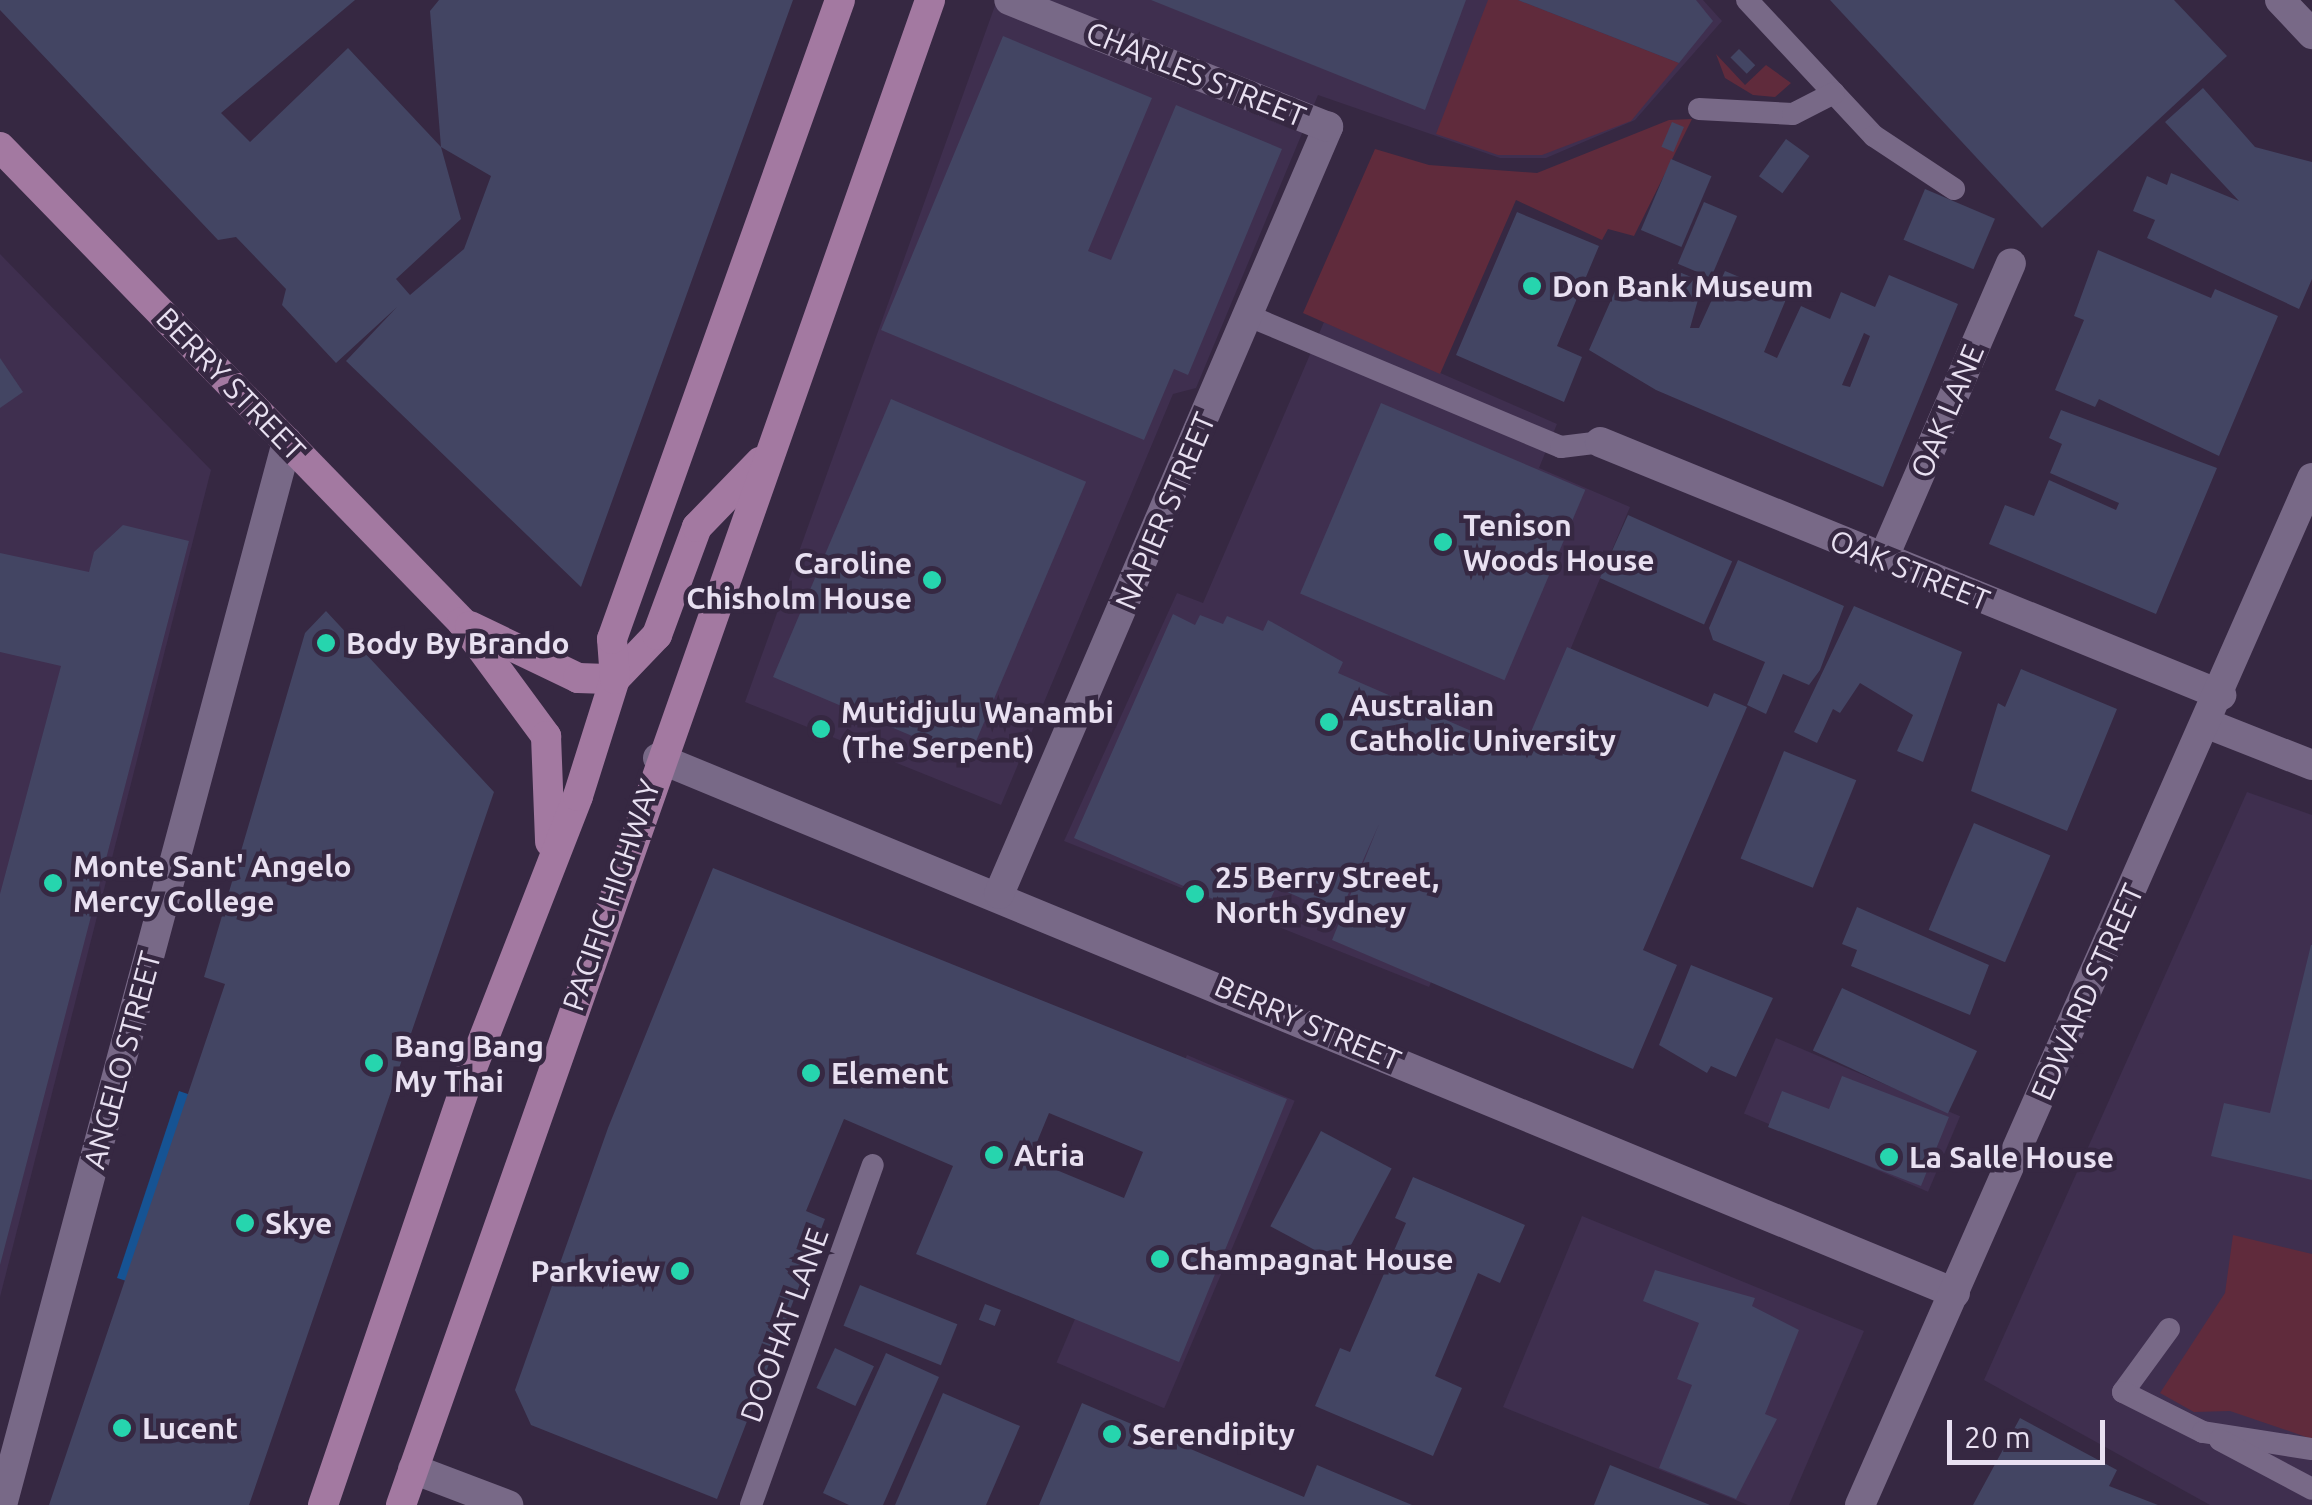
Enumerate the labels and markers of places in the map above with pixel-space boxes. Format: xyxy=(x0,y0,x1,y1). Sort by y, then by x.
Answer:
place label: Don Bank Museum xyxy=(1552,268,1813,304)
marker: Don Bank Museum xyxy=(1521,275,1543,297)
place label: Tenison Woods House xyxy=(1463,507,1655,578)
marker: Tenison Woods House xyxy=(1432,531,1454,553)
place label: Caroline Chisholm House xyxy=(686,545,912,616)
marker: Caroline Chisholm House xyxy=(921,569,943,591)
place label: Body By Brando xyxy=(346,625,570,661)
marker: Body By Brando xyxy=(315,632,337,654)
place label: Australian Catholic University xyxy=(1349,687,1616,758)
place label: Mutidjulu Wanambi (The Serpent) xyxy=(841,694,1114,764)
marker: Australian Catholic University xyxy=(1318,711,1340,733)
marker: Mutidjulu Wanambi (The Serpent) xyxy=(810,718,832,740)
place label: Monte Sant' Angelo Mercy College xyxy=(73,848,351,918)
place label: 25 Berry Street, North Sydney xyxy=(1215,859,1439,930)
marker: Monte Sant' Angelo Mercy College xyxy=(42,872,64,894)
marker: 25 Berry Street, North Sydney xyxy=(1184,883,1206,905)
place label: Bang Bang My Thai xyxy=(394,1028,544,1098)
marker: Bang Bang My Thai xyxy=(363,1052,385,1074)
place label: Element xyxy=(831,1055,949,1091)
marker: Element xyxy=(800,1062,822,1084)
place label: Atria xyxy=(1014,1137,1085,1173)
place label: La Salle House xyxy=(1909,1139,2114,1175)
marker: Atria xyxy=(983,1144,1005,1166)
marker: La Salle House xyxy=(1878,1146,1900,1168)
place label: Skye xyxy=(265,1205,332,1241)
marker: Skye xyxy=(234,1212,256,1234)
place label: Champagnat House xyxy=(1180,1241,1453,1277)
marker: Champagnat House xyxy=(1149,1248,1171,1270)
place label: Parkview xyxy=(530,1253,660,1289)
marker: Parkview xyxy=(669,1260,691,1282)
place label: Lucent xyxy=(142,1410,238,1446)
place label: Serendipity xyxy=(1132,1416,1295,1452)
marker: Lucent xyxy=(111,1417,133,1439)
marker: Serendipity xyxy=(1101,1423,1123,1445)

